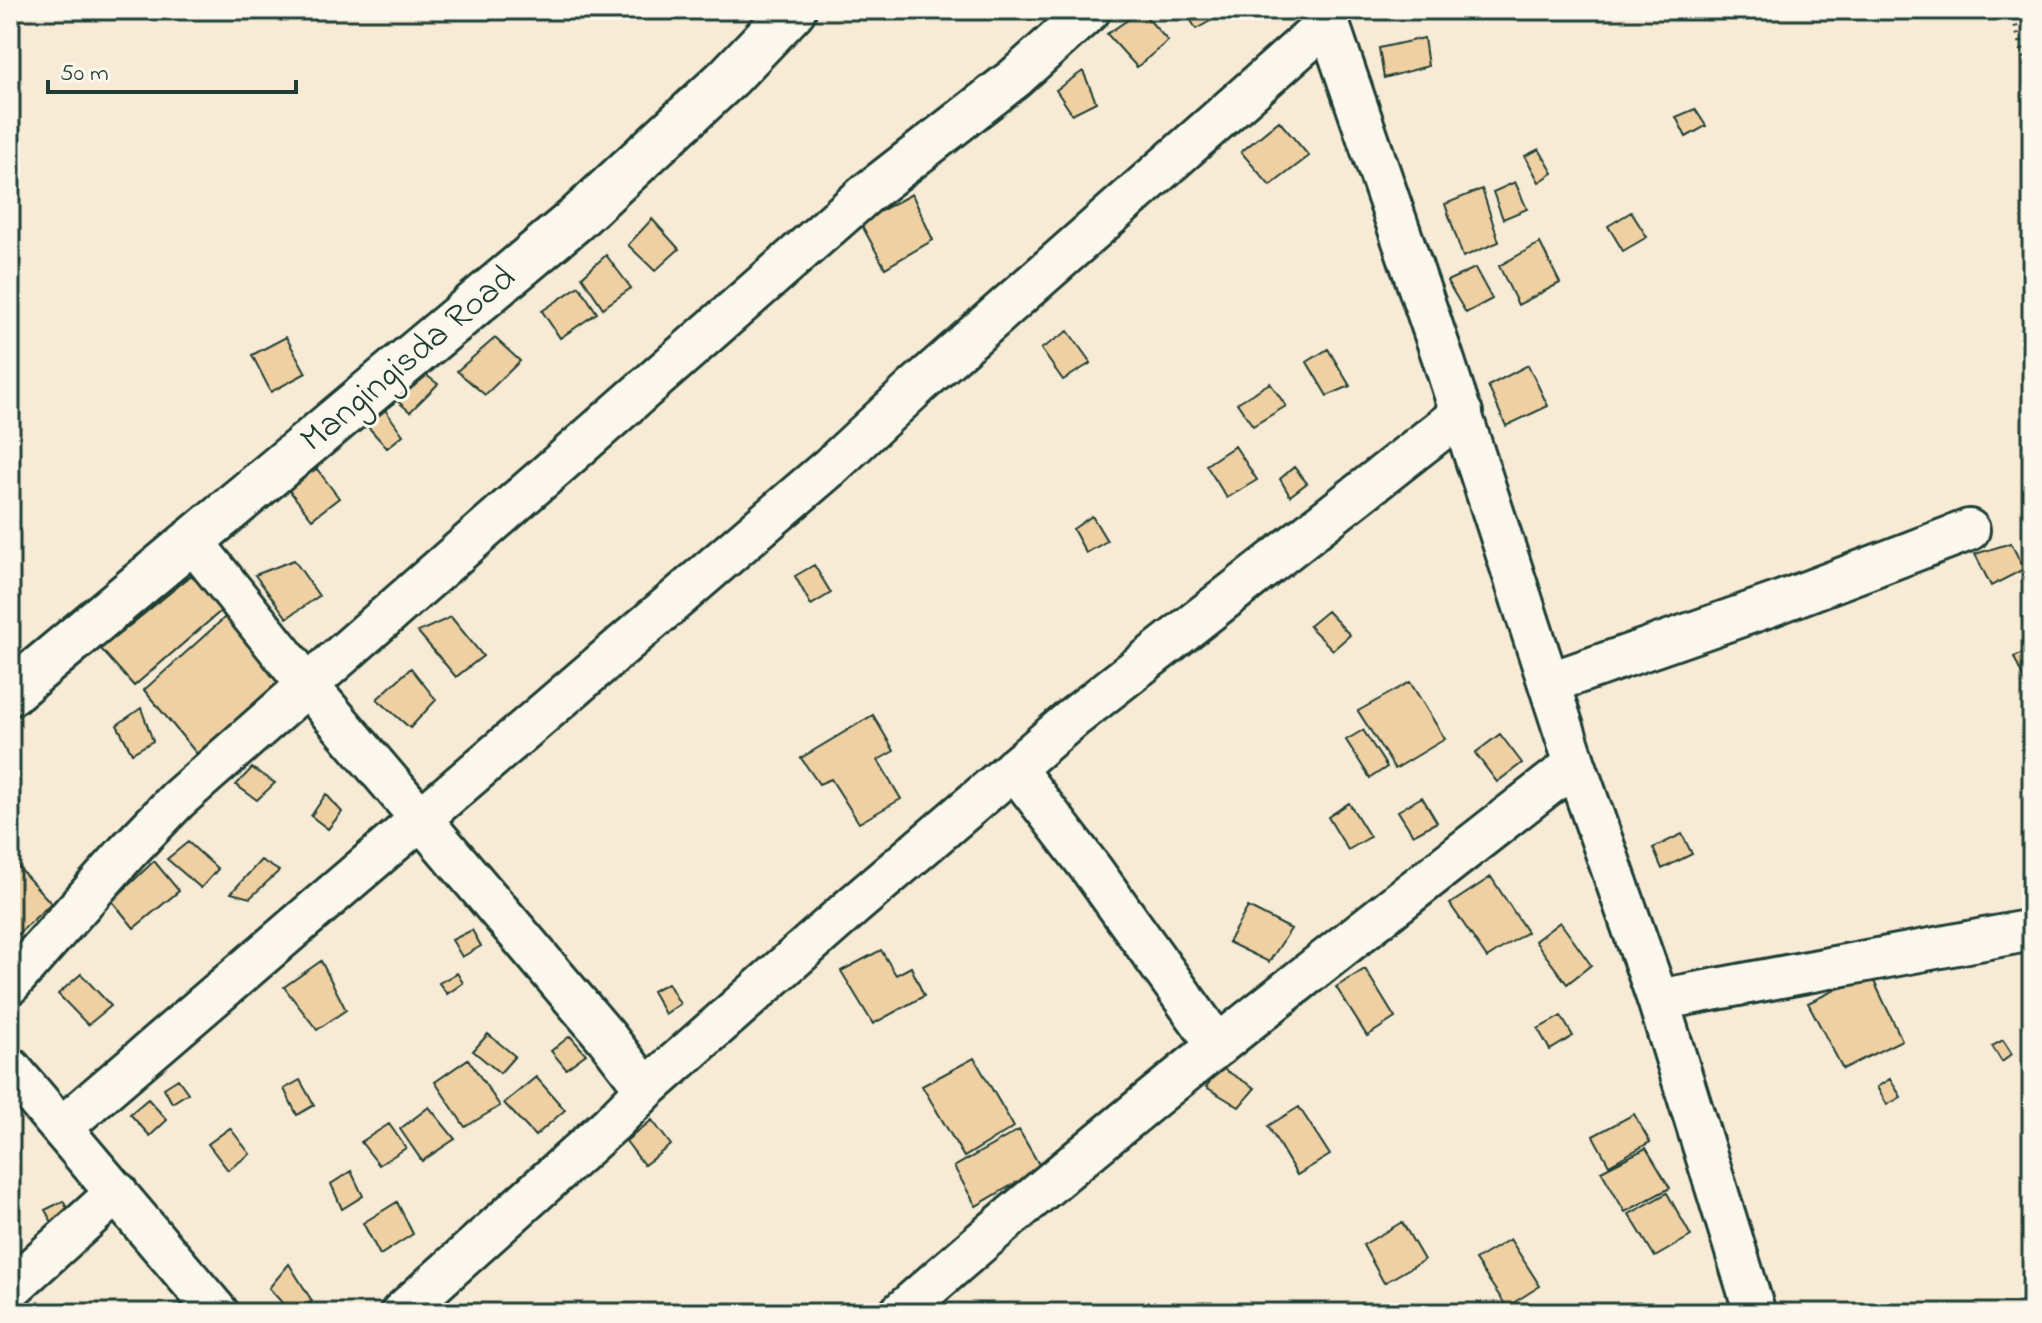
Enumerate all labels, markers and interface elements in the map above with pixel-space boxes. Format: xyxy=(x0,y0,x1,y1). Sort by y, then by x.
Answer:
scale bar xyxy=(48,44,296,94)
text: 50 m xyxy=(60,57,109,92)
street label: Mangingisda Road xyxy=(290,254,528,466)

